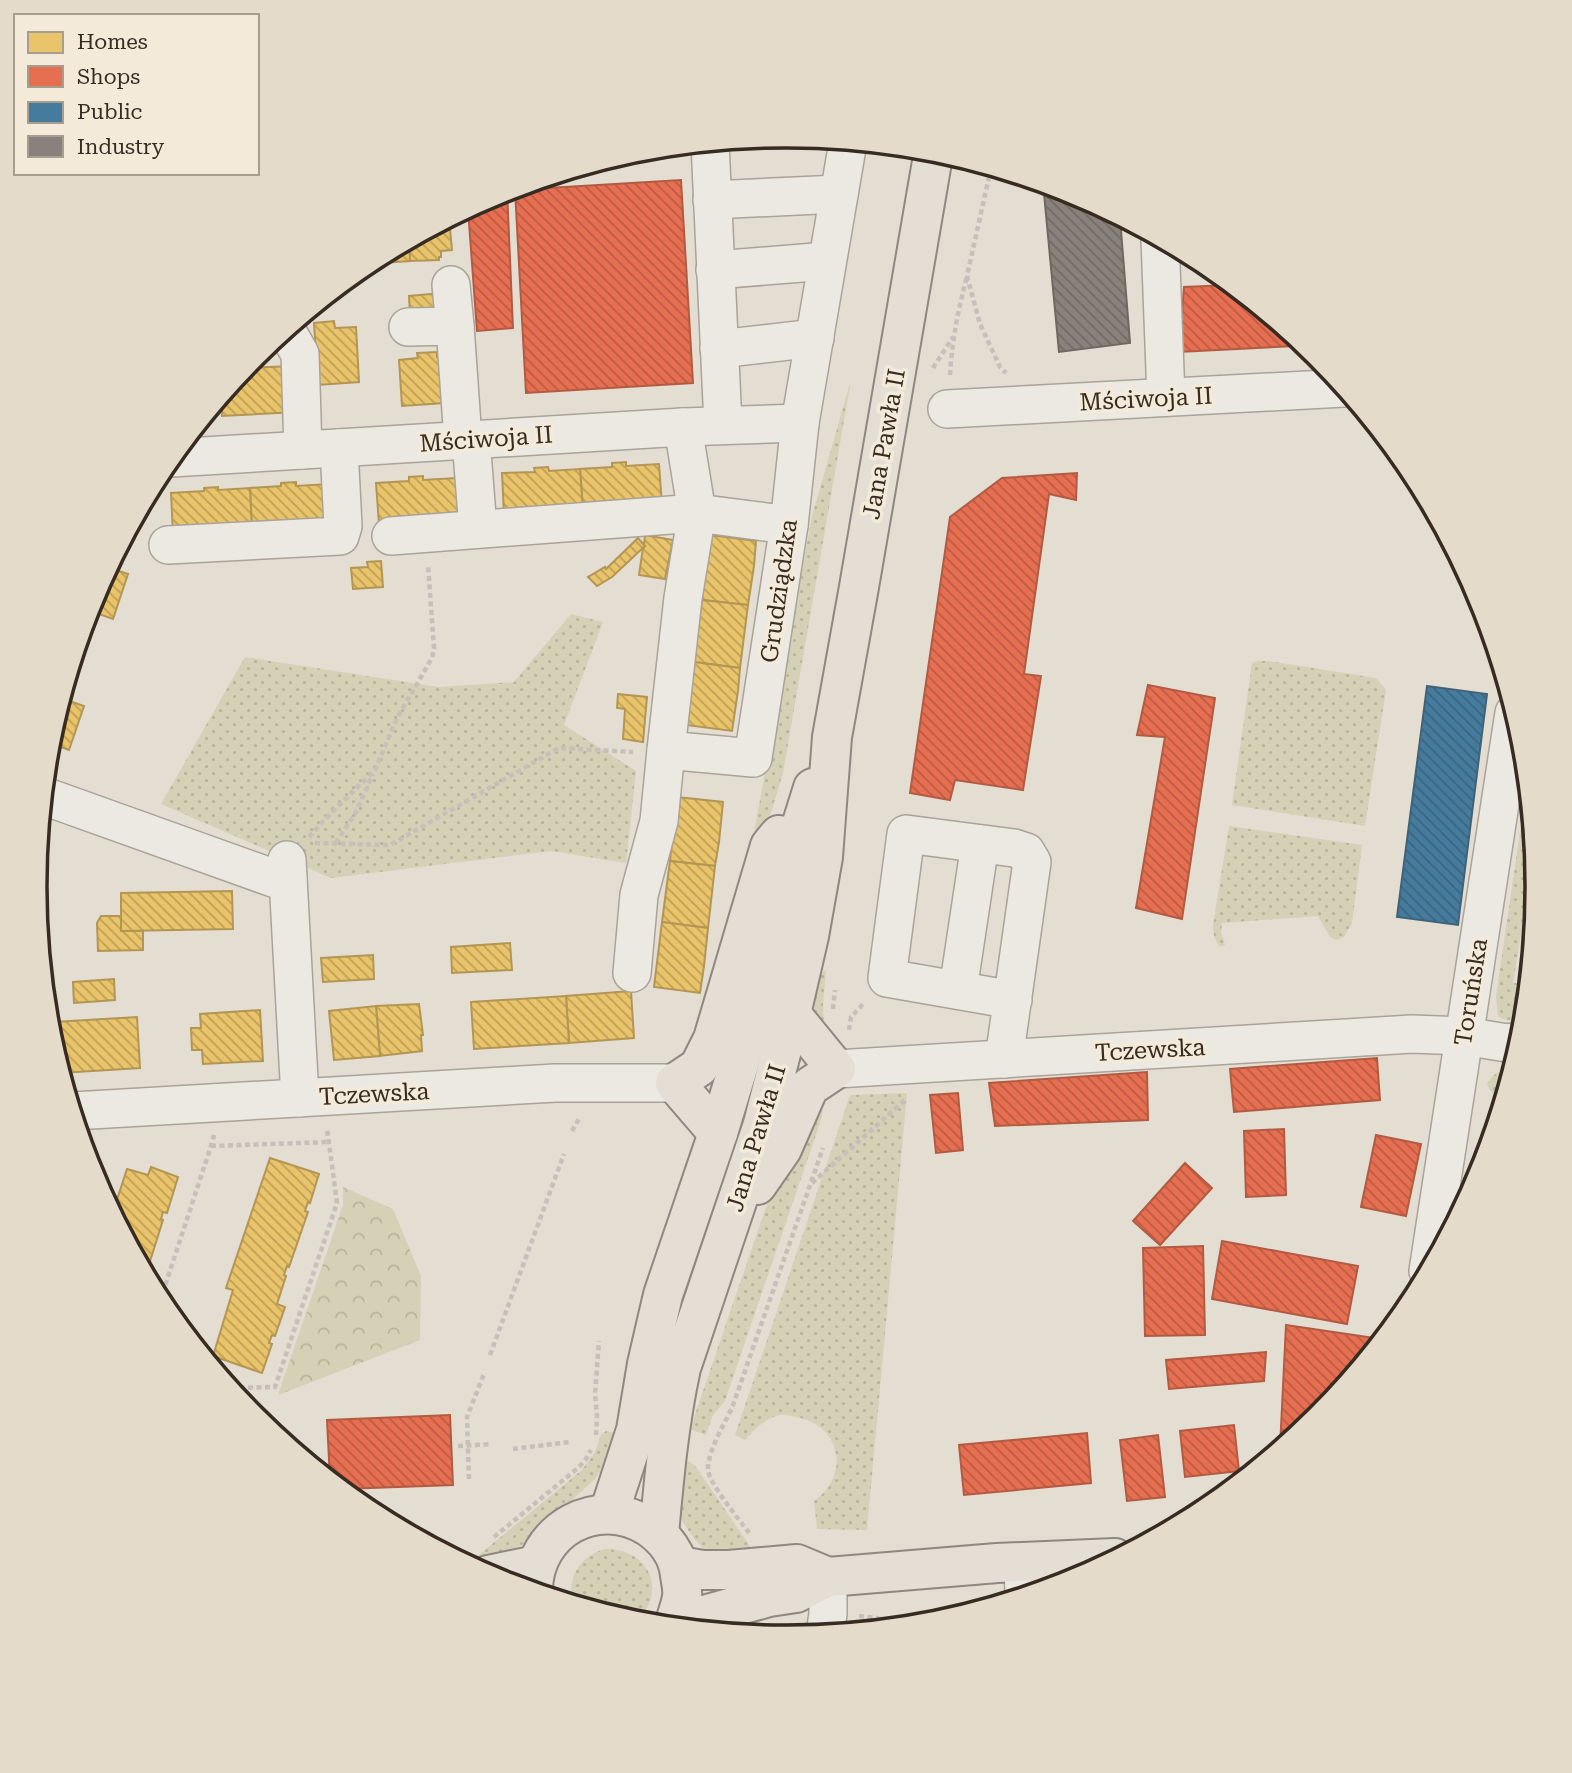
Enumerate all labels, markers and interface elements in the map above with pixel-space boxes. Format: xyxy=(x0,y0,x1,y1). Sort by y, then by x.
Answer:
legend xyxy=(14,14,259,175)
text: Homes xyxy=(77,30,148,54)
text: Shops xyxy=(77,65,140,89)
text: Public xyxy=(77,100,143,124)
text: Industry xyxy=(77,135,165,159)
street label: Jana Pawła II xyxy=(857,367,911,521)
street label: Mściwoja II xyxy=(1079,382,1213,416)
street label: Mściwoja II xyxy=(418,420,554,458)
street label: Grudziądzka xyxy=(755,517,803,665)
street label: Toruńska xyxy=(1449,936,1493,1048)
street label: Tczewska xyxy=(1094,1033,1206,1067)
street label: Jana Pawła II xyxy=(720,1061,792,1215)
street label: Tczewska xyxy=(318,1077,430,1111)

